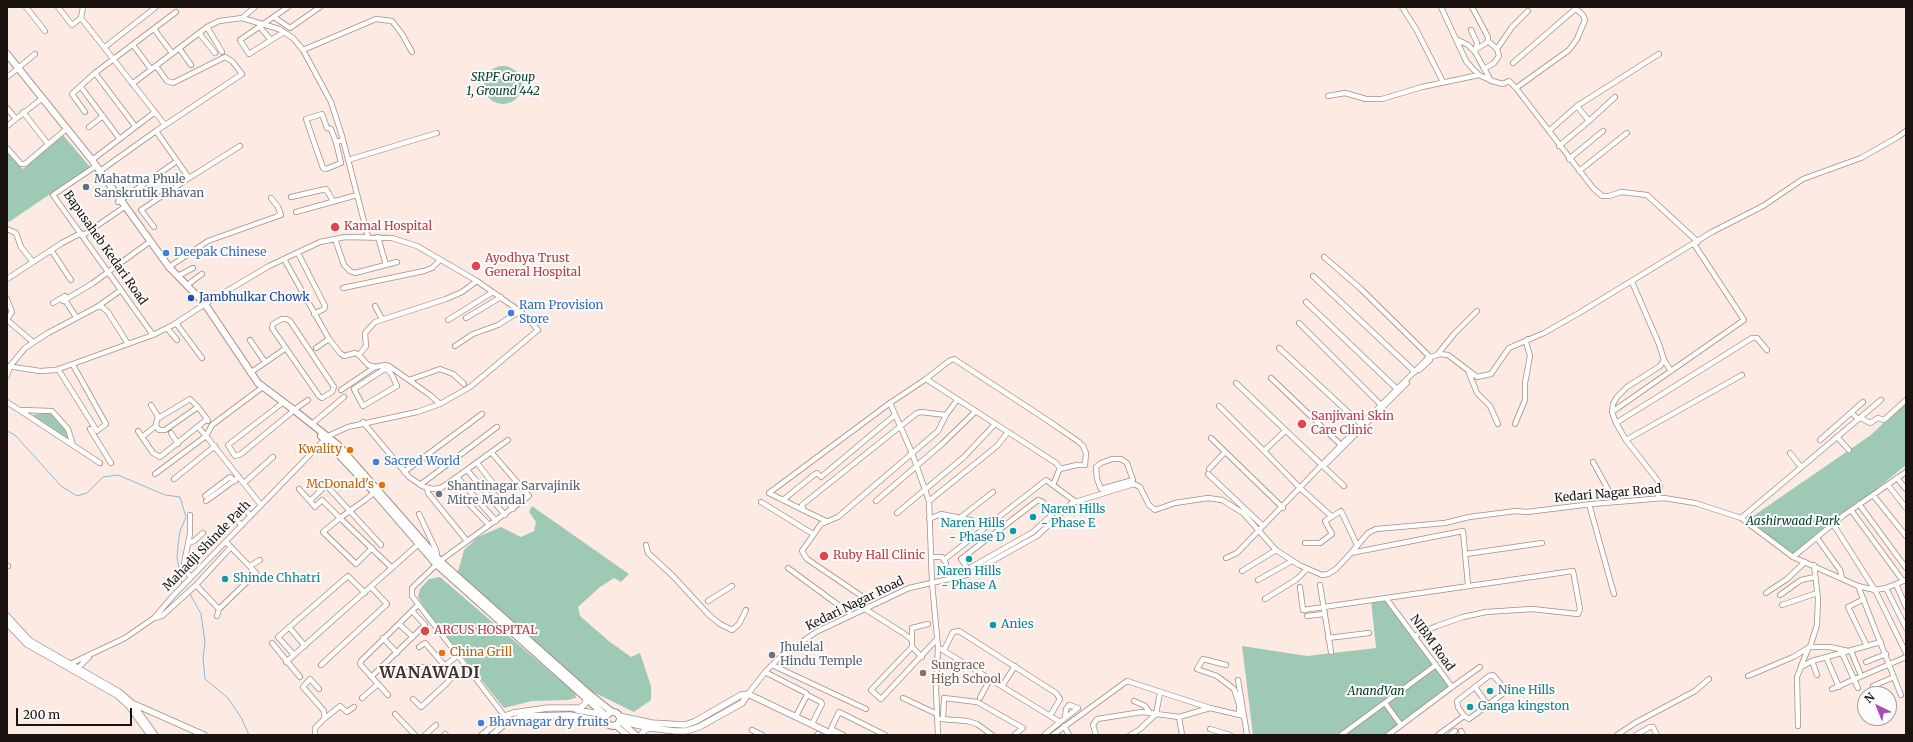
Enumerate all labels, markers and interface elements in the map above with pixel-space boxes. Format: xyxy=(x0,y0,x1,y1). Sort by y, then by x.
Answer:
park label: SRPF Group 1, Ground 442 xyxy=(466,71,540,99)
place label: Mahatma Phule Sanskrutik Bhavan xyxy=(94,173,204,201)
marker: Mahatma Phule Sanskrutik Bhavan xyxy=(81,182,91,192)
street label: Bapusaheb Kedari Road xyxy=(60,188,150,308)
place label: Kamal Hospital xyxy=(344,220,432,234)
marker: Kamal Hospital xyxy=(329,221,341,233)
place label: Deepak Chinese xyxy=(174,246,267,260)
marker: Deepak Chinese xyxy=(161,248,171,258)
place label: Ayodhya Trust General Hospital xyxy=(485,252,581,280)
marker: Ayodhya Trust General Hospital xyxy=(470,260,482,272)
place label: Jambhulkar Chowk xyxy=(199,291,310,305)
marker: Jambhulkar Chowk xyxy=(186,293,196,303)
place label: Ram Provision Store xyxy=(519,299,604,327)
marker: Ram Provision Store xyxy=(506,308,516,318)
place label: Sanjivani Skin Care Clinic xyxy=(1311,410,1394,438)
marker: Sanjivani Skin Care Clinic xyxy=(1296,418,1308,430)
place label: Kwality xyxy=(298,443,342,457)
marker: Kwality xyxy=(345,445,355,455)
place label: Sacred World xyxy=(384,455,460,469)
marker: Sacred World xyxy=(371,457,381,467)
place label: McDonald's xyxy=(306,478,374,492)
marker: McDonald's xyxy=(377,480,387,490)
place label: Shantinagar Sarvajinik Mitre Mandal xyxy=(447,480,580,508)
street label: Kedari Nagar Road xyxy=(1554,482,1662,506)
marker: Shantinagar Sarvajinik Mitre Mandal xyxy=(434,489,444,499)
street label: Mahadji Shinde Path xyxy=(160,498,254,594)
place label: Naren Hills - Phase E xyxy=(1041,503,1105,531)
marker: Naren Hills - Phase E xyxy=(1028,512,1038,522)
park label: Aashirwaad Park xyxy=(1746,515,1840,529)
place label: Naren Hills - Phase D xyxy=(941,517,1005,545)
marker: Naren Hills - Phase D xyxy=(1008,526,1018,536)
place label: Ruby Hall Clinic xyxy=(833,549,925,563)
marker: Ruby Hall Clinic xyxy=(818,550,830,562)
marker: Naren Hills - Phase A xyxy=(964,554,974,564)
place label: Naren Hills - Phase A xyxy=(937,565,1001,593)
place label: Shinde Chhatri xyxy=(233,572,320,586)
marker: Shinde Chhatri xyxy=(220,574,230,584)
street label: Kedari Nagar Road xyxy=(804,574,906,634)
street label: NIBM Road xyxy=(1407,612,1457,674)
place label: Anies xyxy=(1001,618,1034,632)
marker: Anies xyxy=(988,620,998,630)
place label: ARCUS HOSPITAL xyxy=(434,624,538,638)
marker: ARCUS HOSPITAL xyxy=(419,625,431,637)
place label: Jhulelal Hindu Temple xyxy=(780,641,862,669)
place label: China Grill xyxy=(450,646,512,660)
marker: China Grill xyxy=(437,648,447,658)
marker: Jhulelal Hindu Temple xyxy=(767,650,777,660)
place label: Sungrace High School xyxy=(931,659,1001,687)
district label: WANAWADI xyxy=(379,663,481,683)
marker: Sungrace High School xyxy=(918,668,928,678)
place label: Nine Hills xyxy=(1498,684,1555,698)
park label: AnandVan xyxy=(1347,685,1405,699)
marker: Nine Hills xyxy=(1485,686,1495,696)
north arrow xyxy=(1857,686,1897,726)
text: N xyxy=(1862,690,1877,706)
scale bar xyxy=(18,700,134,726)
place label: Ganga kingston xyxy=(1478,700,1569,714)
marker: Ganga kingston xyxy=(1465,702,1475,712)
text: 200 m xyxy=(23,707,60,722)
place label: Bhavnagar dry fruits xyxy=(489,716,609,730)
marker: Bhavnagar dry fruits xyxy=(476,718,486,728)

